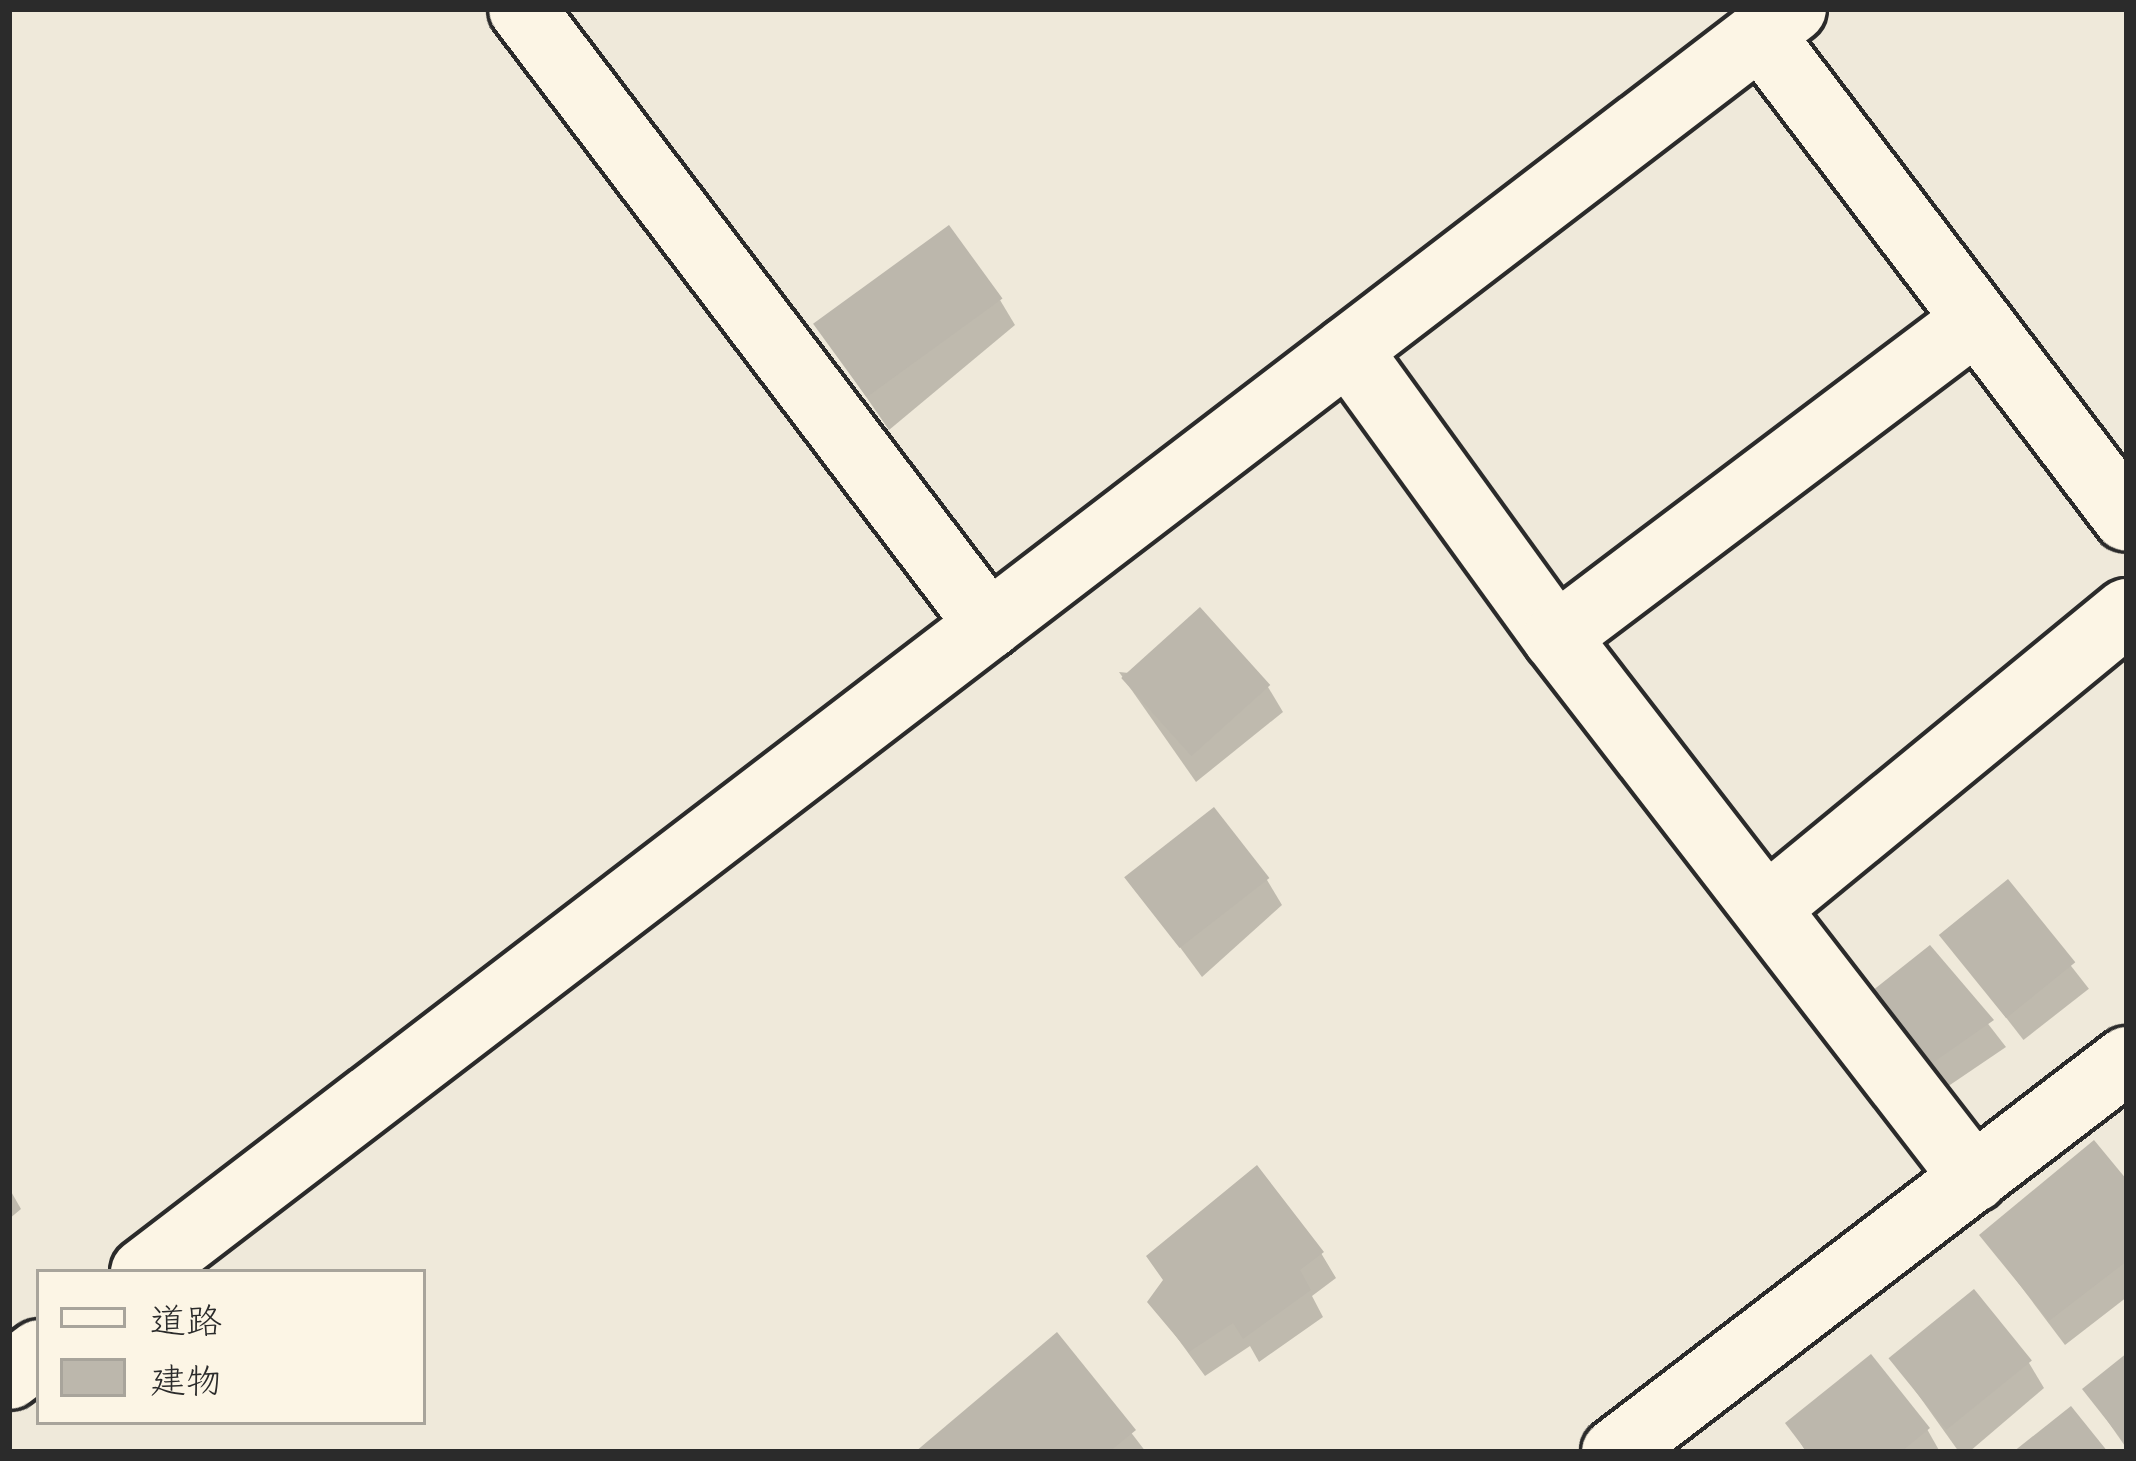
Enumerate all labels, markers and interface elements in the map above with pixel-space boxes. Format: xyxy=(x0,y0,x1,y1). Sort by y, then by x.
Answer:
legend xyxy=(36,1269,426,1425)
text: 道路 xyxy=(150,1301,222,1344)
text: 建物 xyxy=(150,1361,222,1404)

